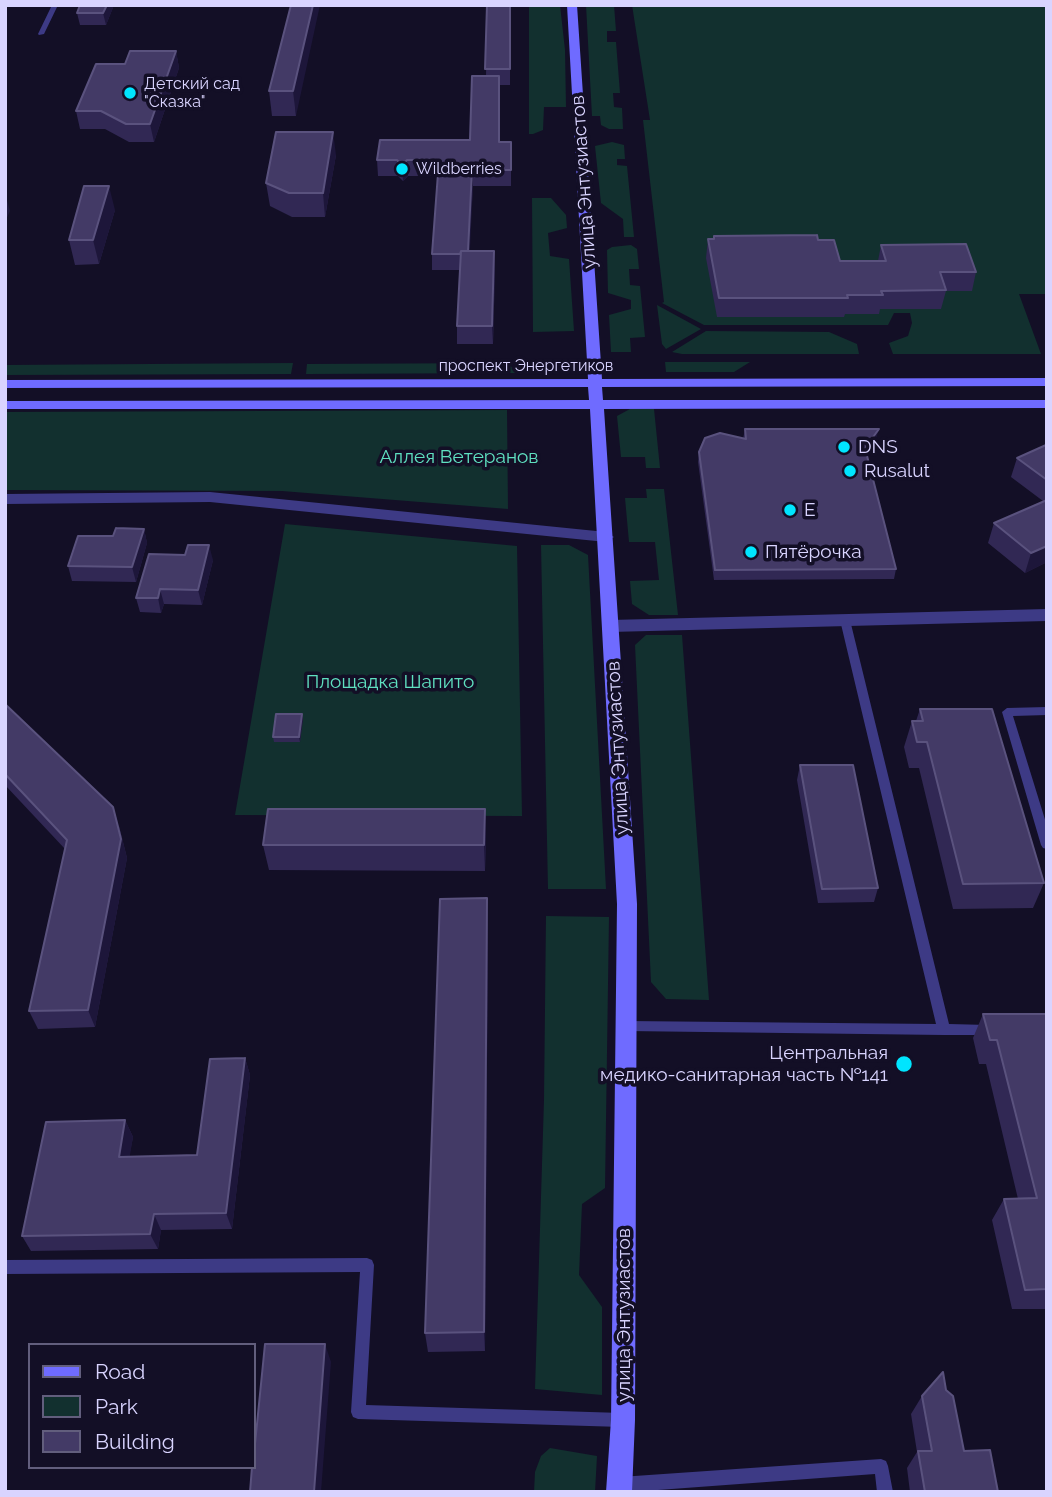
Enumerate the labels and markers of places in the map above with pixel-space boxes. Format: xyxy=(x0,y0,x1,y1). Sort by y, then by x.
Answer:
place label: Детский сад "Сказка" xyxy=(144,74,240,112)
marker: Детский сад "Сказка" xyxy=(122,85,138,101)
place label: Wildberries xyxy=(416,159,502,179)
marker: Wildberries xyxy=(394,161,410,177)
place label: DNS xyxy=(858,436,898,458)
marker: DNS xyxy=(836,439,852,455)
place label: Rusalut xyxy=(864,460,930,482)
marker: Rusalut xyxy=(842,463,858,479)
place label: Е xyxy=(804,499,816,521)
marker: Е xyxy=(782,502,798,518)
place label: Пятёрочка xyxy=(765,541,862,563)
marker: Пятёрочка xyxy=(743,544,759,560)
place label: Центральная медико-санитарная часть №141 xyxy=(600,1042,888,1086)
marker: Центральная медико-санитарная часть №141 xyxy=(894,1054,914,1074)

